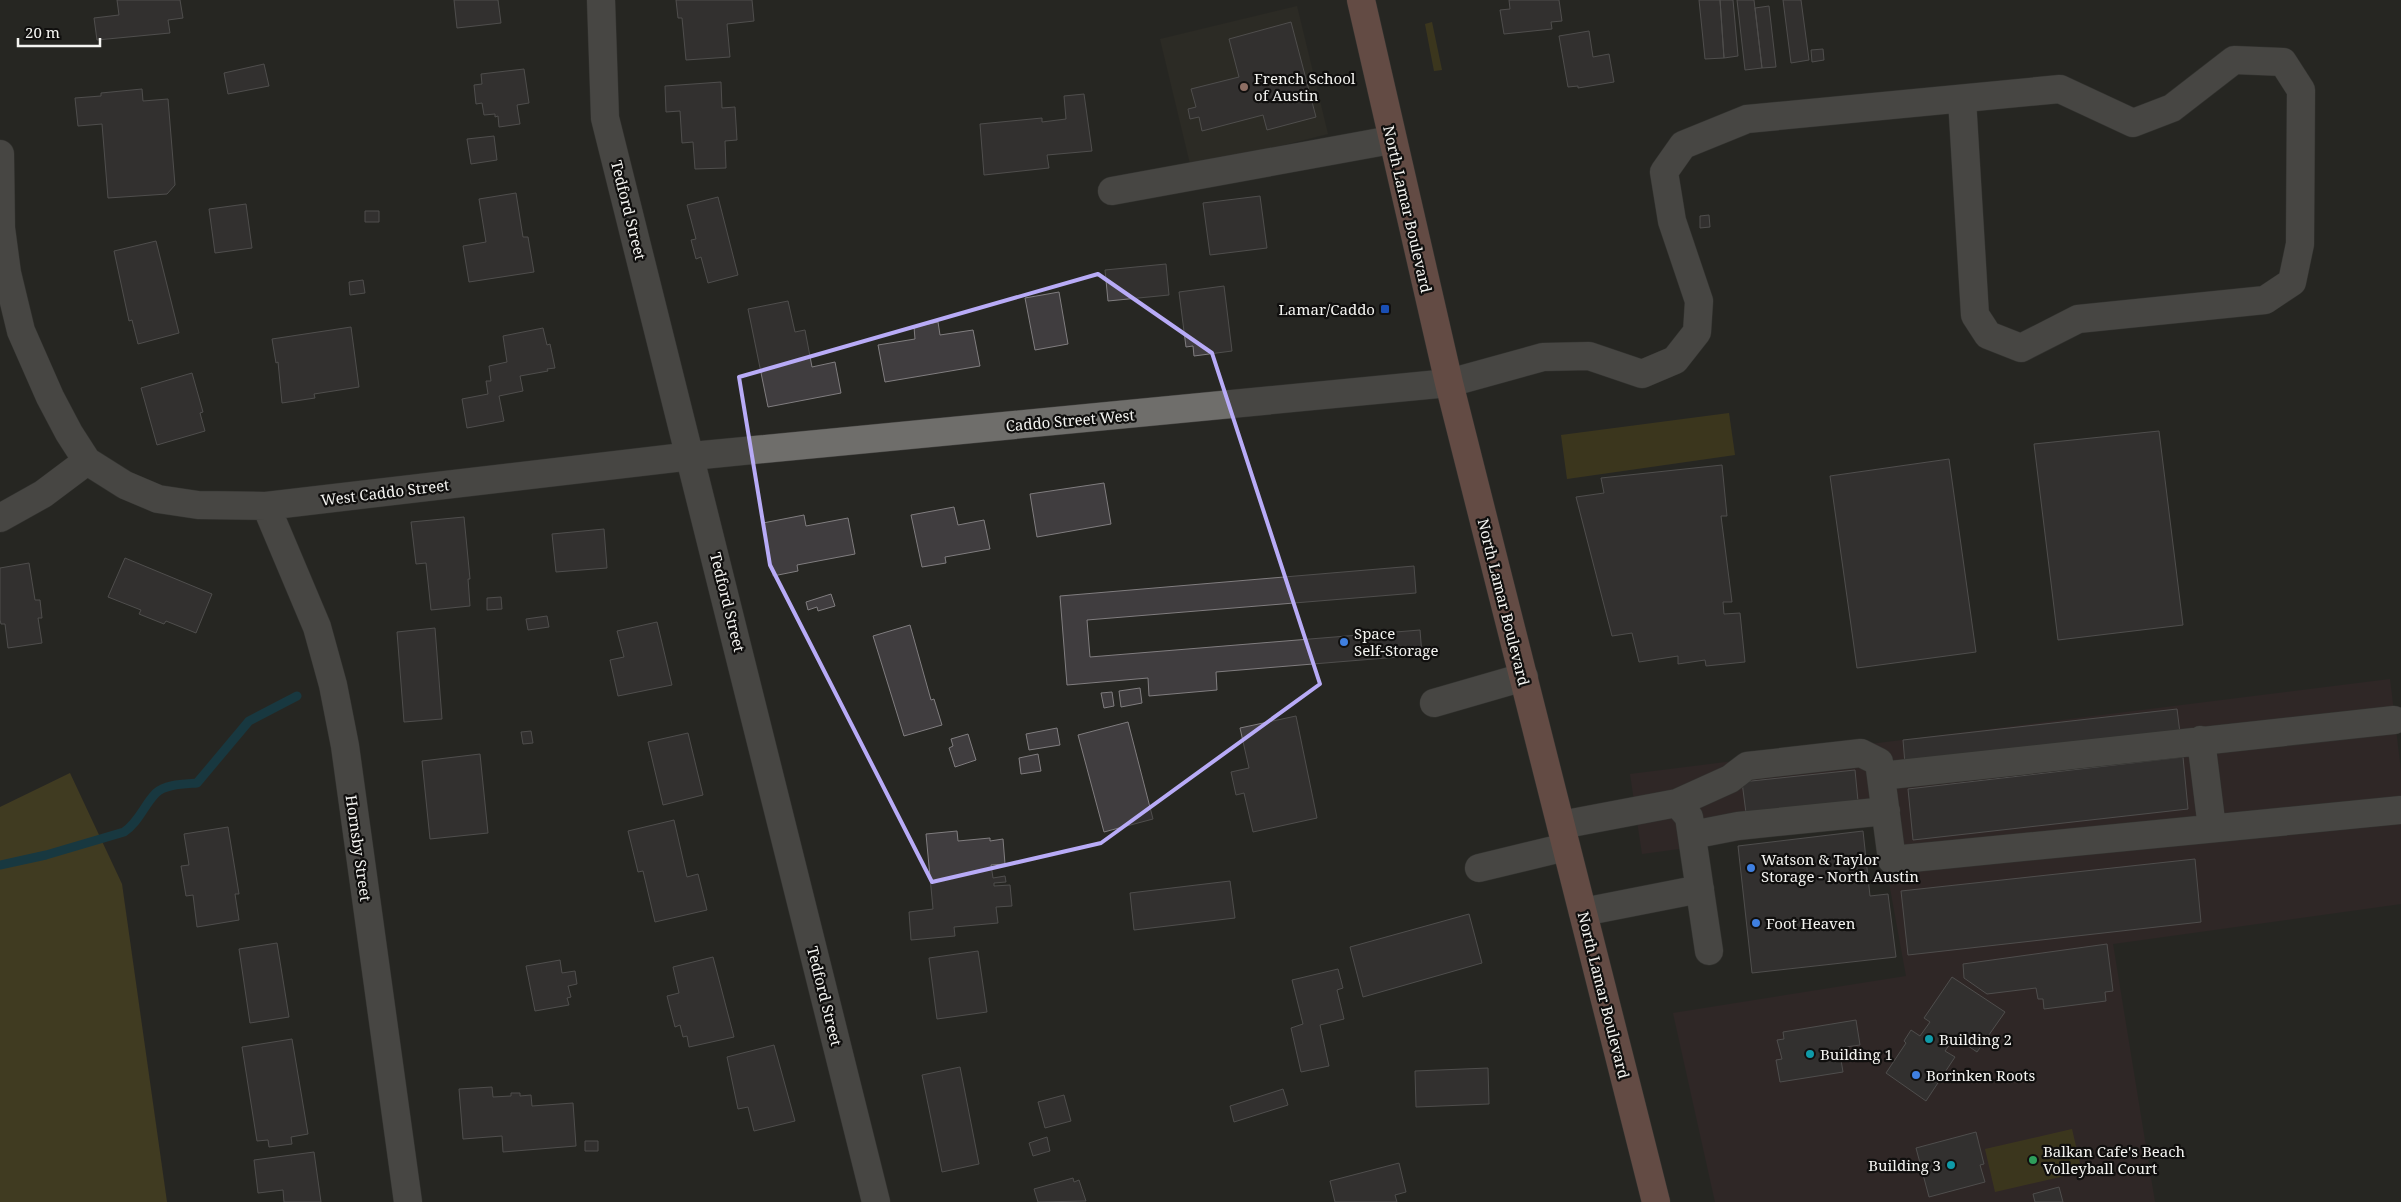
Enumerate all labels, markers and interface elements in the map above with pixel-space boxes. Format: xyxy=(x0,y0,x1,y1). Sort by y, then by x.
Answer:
scale bar xyxy=(18,15,100,47)
text: 20 m xyxy=(25,22,60,42)
place label: French School of Austin xyxy=(1254,68,1356,105)
marker: French School of Austin xyxy=(1238,81,1250,93)
street label: North Lamar Boulevard xyxy=(1379,123,1437,295)
street label: Tedford Street xyxy=(607,158,651,262)
place label: Lamar/Caddo xyxy=(1278,299,1375,319)
marker: Lamar/Caddo xyxy=(1379,303,1391,315)
street label: Caddo Street West xyxy=(1005,404,1135,436)
street label: West Caddo Street xyxy=(320,474,450,510)
street label: North Lamar Boulevard xyxy=(1474,516,1534,688)
street label: Tedford Street xyxy=(706,550,750,654)
place label: Space Self-Storage xyxy=(1354,623,1438,660)
marker: Space Self-Storage xyxy=(1338,636,1350,648)
street label: Hornsby Street xyxy=(342,794,376,902)
place label: Watson & Taylor Storage - North Austin xyxy=(1761,849,1919,886)
marker: Watson & Taylor Storage - North Austin xyxy=(1745,862,1757,874)
street label: North Lamar Boulevard xyxy=(1574,909,1634,1081)
place label: Foot Heaven xyxy=(1766,913,1856,933)
marker: Foot Heaven xyxy=(1750,917,1762,929)
street label: Tedford Street xyxy=(803,944,847,1048)
place label: Building 2 xyxy=(1939,1029,2012,1049)
marker: Building 2 xyxy=(1923,1033,1935,1045)
place label: Building 1 xyxy=(1820,1044,1893,1064)
marker: Building 1 xyxy=(1804,1048,1816,1060)
place label: Borinken Roots xyxy=(1926,1065,2036,1085)
marker: Borinken Roots xyxy=(1910,1069,1922,1081)
place label: Balkan Cafe's Beach Volleyball Court xyxy=(2043,1141,2186,1178)
marker: Balkan Cafe's Beach Volleyball Court xyxy=(2027,1154,2039,1166)
place label: Building 3 xyxy=(1868,1155,1941,1175)
marker: Building 3 xyxy=(1945,1159,1957,1171)

